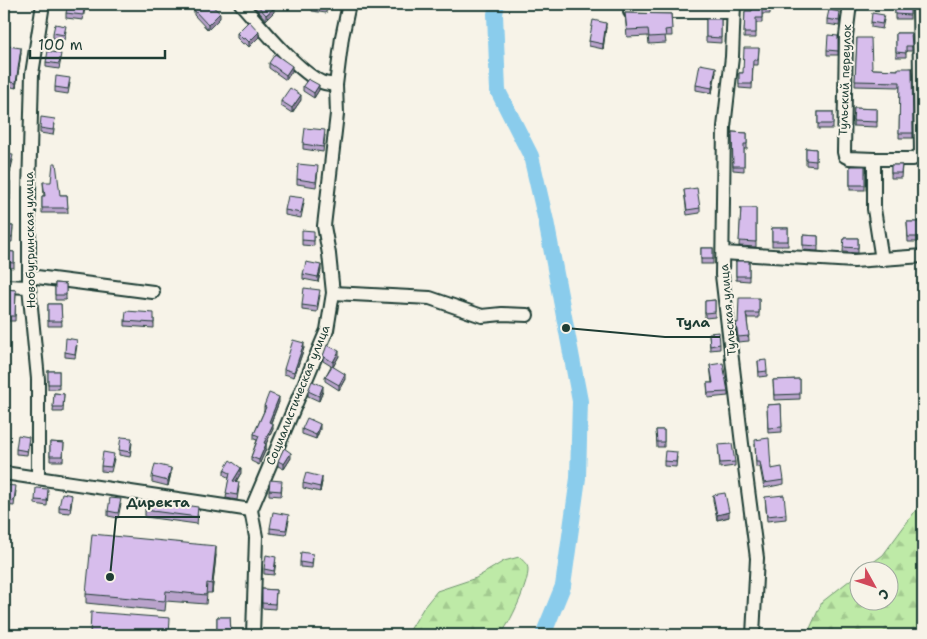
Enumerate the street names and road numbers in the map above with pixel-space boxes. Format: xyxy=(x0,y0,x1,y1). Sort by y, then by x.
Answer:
street label: Тульский переулок xyxy=(835,23,855,136)
street label: Новобугринская улица xyxy=(21,171,39,309)
street label: Тульская улица xyxy=(716,263,740,357)
street label: Социалистическая улица xyxy=(262,322,334,468)

